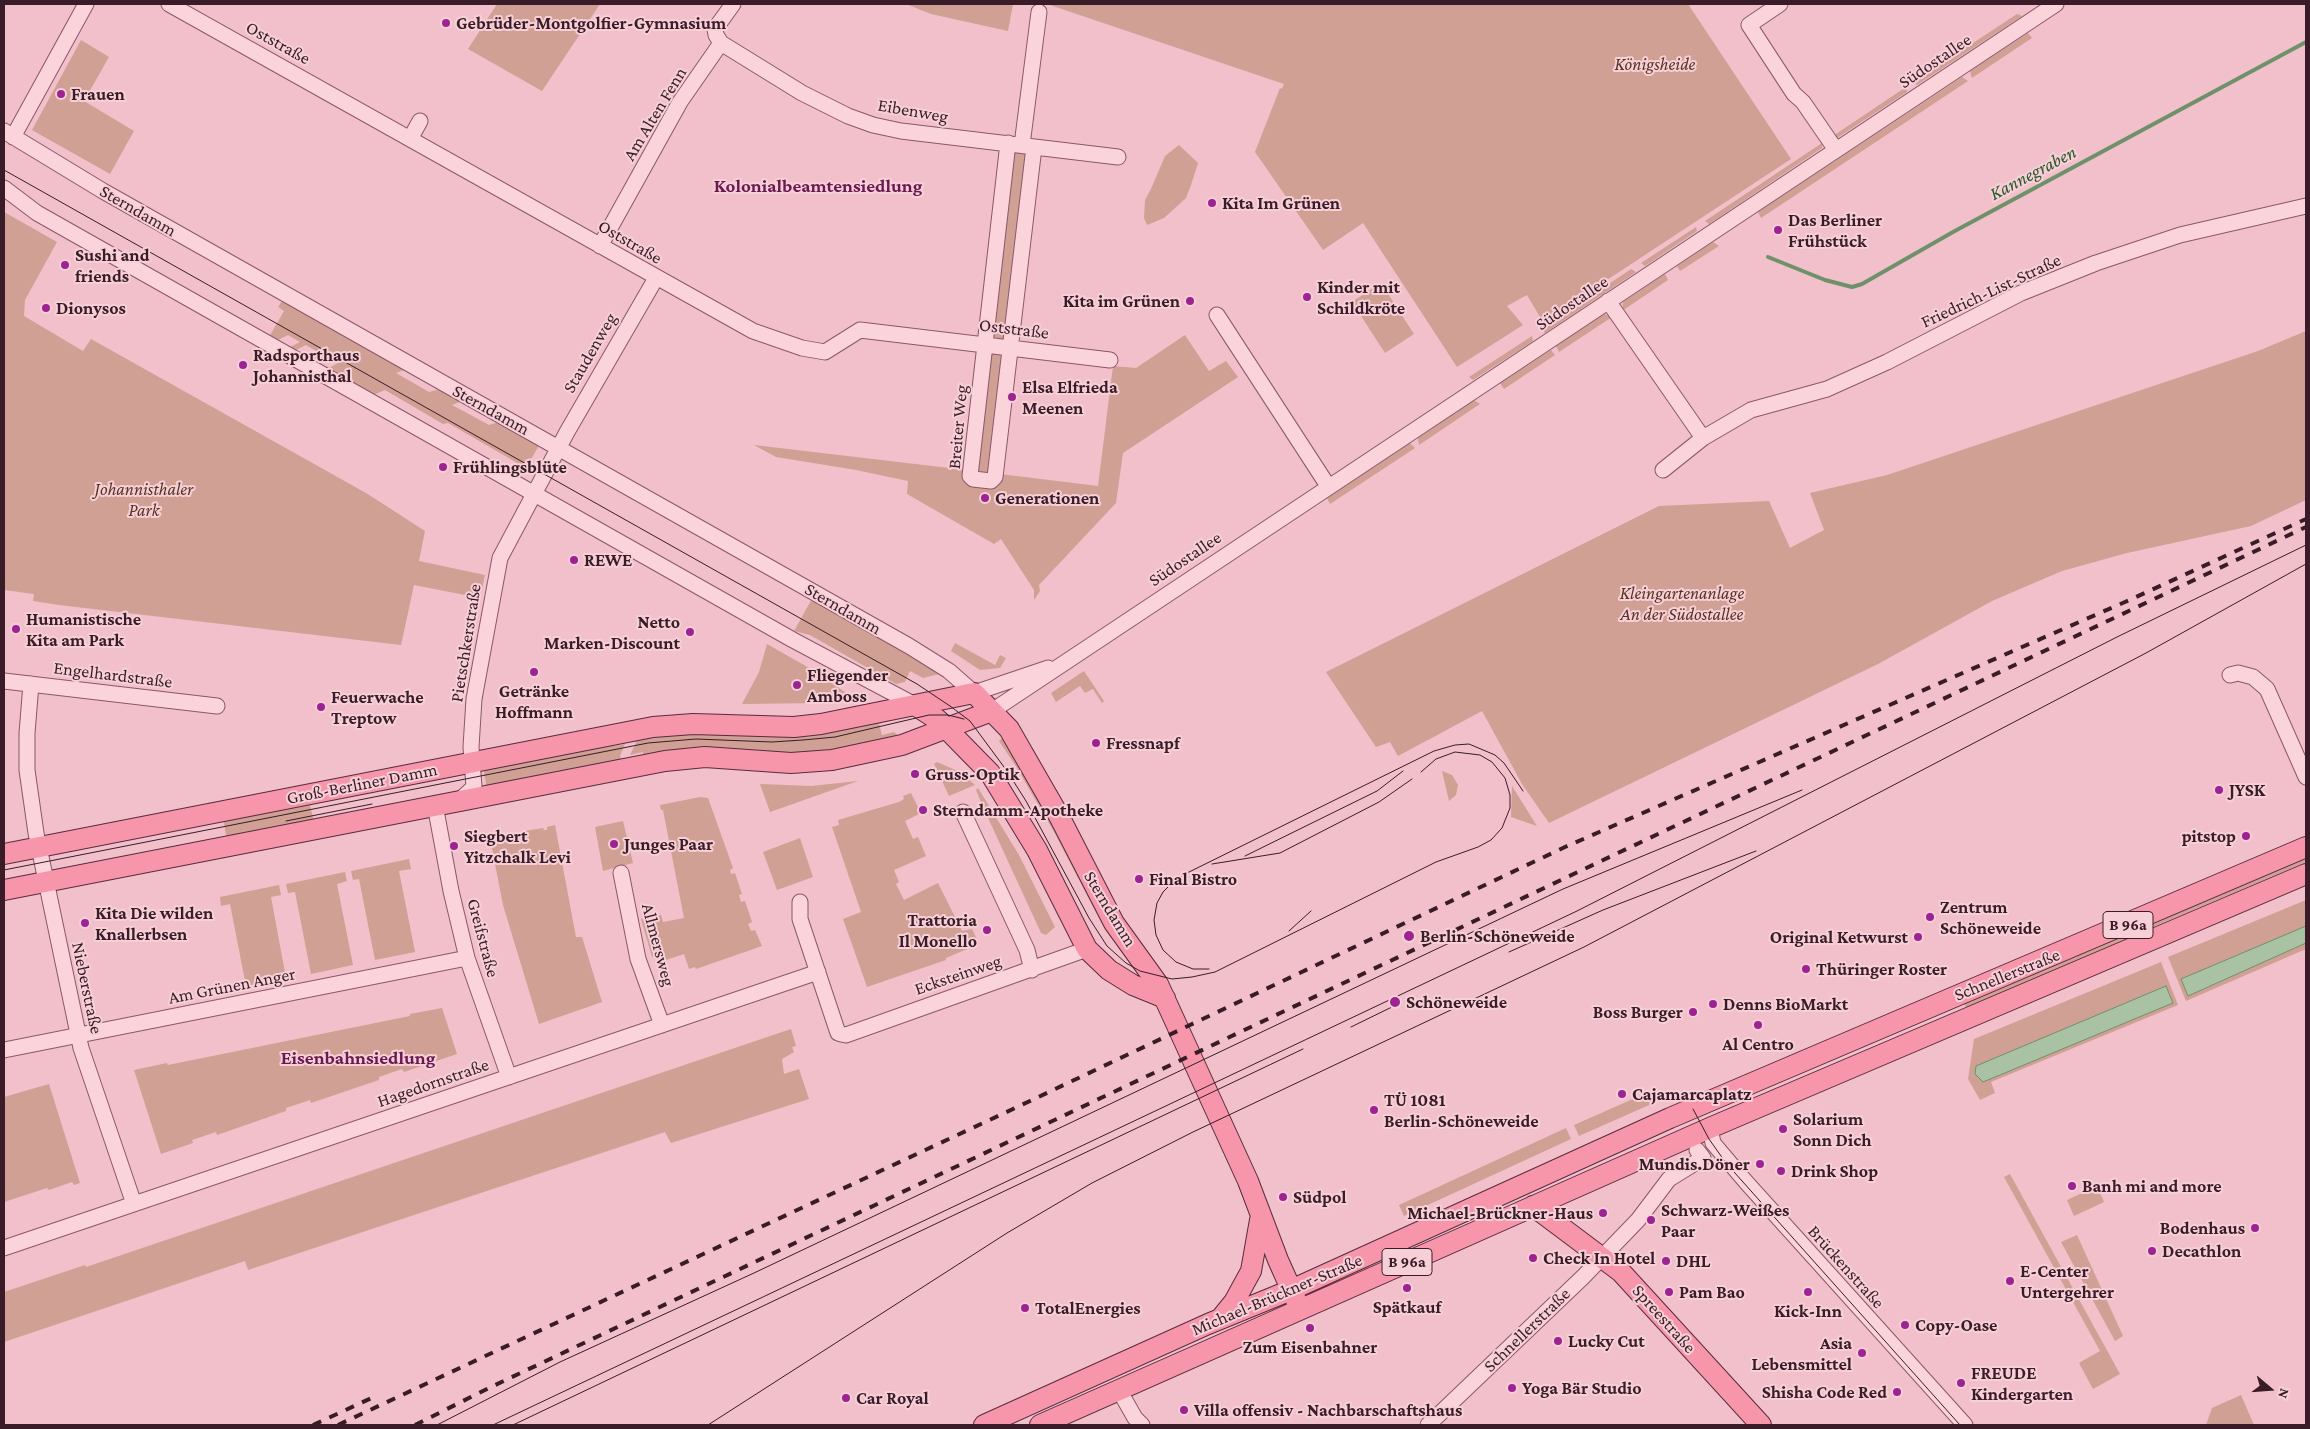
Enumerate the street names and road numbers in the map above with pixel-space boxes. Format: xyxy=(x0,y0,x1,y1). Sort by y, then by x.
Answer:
street label: Oststraße xyxy=(242,17,314,69)
street label: Südostallee xyxy=(1895,29,1975,93)
street label: Am Alten Fenn xyxy=(619,63,691,165)
street label: Eibenweg xyxy=(876,94,950,128)
street label: Sterndamm xyxy=(96,180,180,242)
street label: Oststraße xyxy=(594,215,666,269)
street label: Friedrich-List-Straße xyxy=(1918,249,2064,333)
street label: Südostallee xyxy=(1532,271,1612,335)
street label: Staudenweg xyxy=(558,309,622,397)
street label: Oststraße xyxy=(978,314,1050,344)
street label: Sterndamm xyxy=(449,380,533,440)
street label: Breiter Weg xyxy=(944,384,972,470)
street label: Südostallee xyxy=(1145,527,1225,591)
street label: Sterndamm xyxy=(801,578,885,640)
street label: Pietschkerstraße xyxy=(446,582,486,704)
street label: Engelhardstraße xyxy=(52,657,174,693)
street label: Groß-Berliner Damm xyxy=(285,759,439,809)
street label: Sterndamm xyxy=(1079,867,1141,951)
street label: Greifstraße xyxy=(462,896,504,980)
street label: Allmersweg xyxy=(637,901,679,989)
road number: B 96a xyxy=(2103,912,2153,938)
street label: Nieberstraße xyxy=(67,940,107,1036)
street label: Schnellerstraße xyxy=(1951,944,2063,1006)
street label: Ecksteinweg xyxy=(912,950,1004,1000)
street label: Am Grünen Anger xyxy=(167,963,297,1009)
street label: Hagedornstraße xyxy=(374,1054,492,1112)
street label: Brückenstraße xyxy=(1803,1221,1889,1313)
road number: B 96a xyxy=(1382,1248,1432,1276)
street label: Michael-Brückner-Straße xyxy=(1188,1249,1366,1341)
street label: Spreestraße xyxy=(1628,1280,1700,1358)
street label: Schnellerstraße xyxy=(1479,1283,1575,1377)

